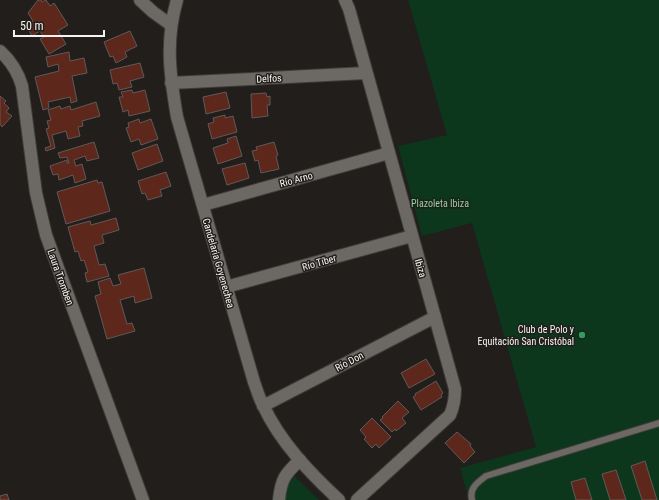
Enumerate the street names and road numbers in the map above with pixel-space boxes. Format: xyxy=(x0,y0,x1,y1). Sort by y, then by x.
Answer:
street label: Delfos xyxy=(256,72,282,85)
street label: Río Arno xyxy=(278,170,314,189)
street label: Candelaria Goyenechea xyxy=(200,217,237,309)
street label: Laura Tromben xyxy=(45,248,76,307)
street label: Río Tíber xyxy=(301,252,337,273)
street label: Ibiza xyxy=(413,258,428,279)
street label: Río Don xyxy=(333,349,365,373)

